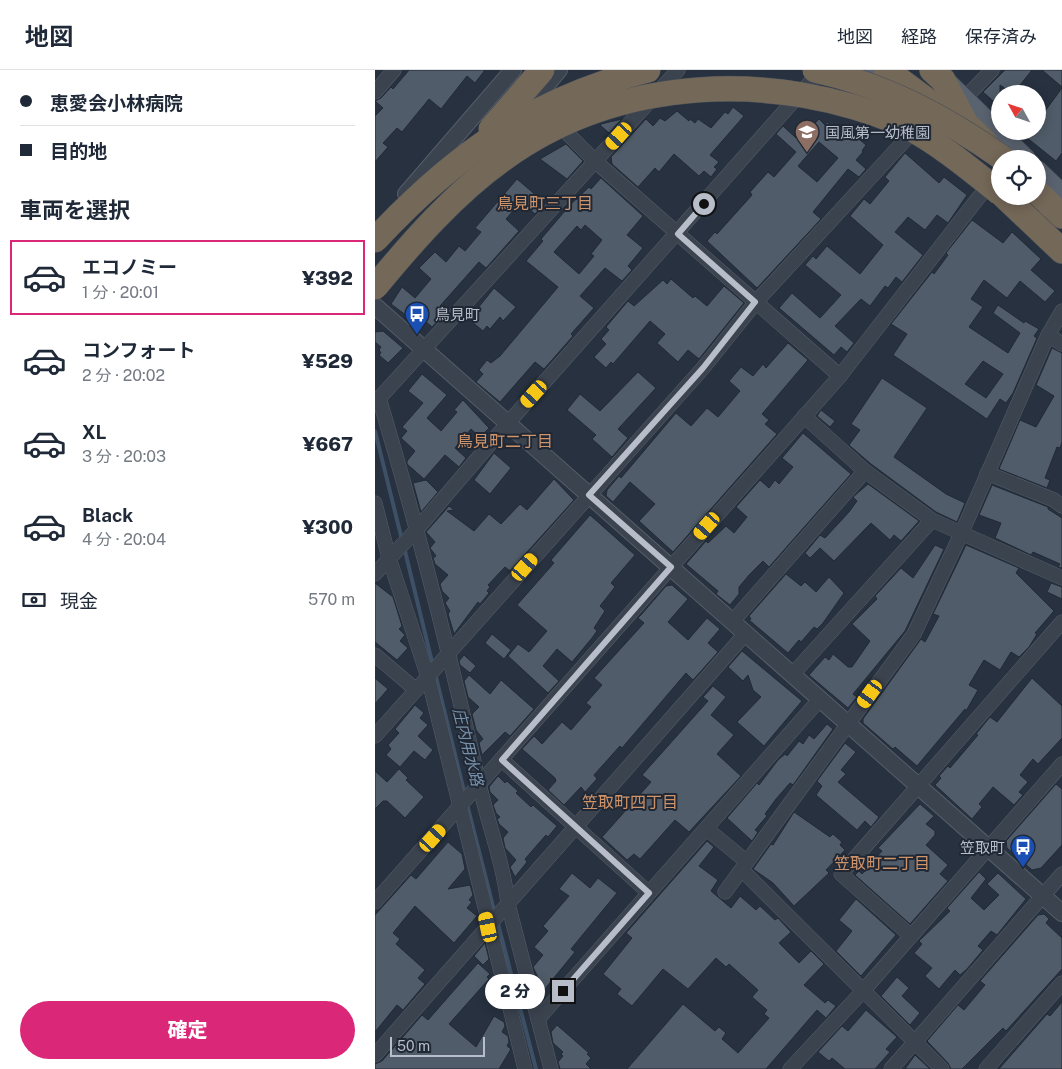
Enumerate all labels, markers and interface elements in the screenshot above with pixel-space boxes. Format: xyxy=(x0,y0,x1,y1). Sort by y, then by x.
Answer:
text: 地図 xyxy=(25,22,73,50)
text: 地図 xyxy=(837,26,873,47)
text: 経路 xyxy=(901,26,937,47)
text: 保存済み xyxy=(965,26,1037,47)
north arrow xyxy=(991,85,1046,140)
map controls xyxy=(991,85,1046,205)
text: 恵愛会小林病院 xyxy=(50,92,183,114)
school or university icon: 国風第一幼稚園 xyxy=(794,119,820,153)
car xyxy=(603,120,634,152)
place label: 国風第一幼稚園 xyxy=(825,124,930,141)
text: 目的地 xyxy=(50,140,107,162)
button: locate xyxy=(991,150,1046,205)
route start xyxy=(693,193,715,215)
district label: 鳥見町三丁目 xyxy=(497,194,593,213)
text: 車両を選択 xyxy=(20,197,130,223)
icon: car xyxy=(22,255,67,300)
text: エコノミー xyxy=(82,256,177,278)
text: ¥392 xyxy=(302,267,353,289)
text: 1 分 · 20:01 xyxy=(82,283,159,302)
bus stop icon: 鳥見町 xyxy=(404,301,430,335)
place label: 鳥見町 xyxy=(435,306,480,323)
icon: car xyxy=(22,338,67,383)
text: コンフォート xyxy=(82,339,195,361)
text: ¥529 xyxy=(302,350,353,372)
text: 2 分 · 20:02 xyxy=(82,366,165,385)
car xyxy=(518,378,549,410)
icon: car xyxy=(22,421,67,466)
text: XL xyxy=(82,421,107,443)
district label: 鳥見町二丁目 xyxy=(457,432,553,451)
text: ¥667 xyxy=(303,433,353,455)
text: 3 分 · 20:03 xyxy=(82,447,166,466)
icon: car xyxy=(22,504,67,549)
text: Black xyxy=(82,504,133,526)
car xyxy=(691,510,722,542)
text: ¥300 xyxy=(302,516,353,538)
text: 4 分 · 20:04 xyxy=(82,530,166,549)
car xyxy=(509,551,540,583)
icon: cash xyxy=(20,586,48,614)
text: 現金 xyxy=(60,590,98,612)
text: 570 m xyxy=(308,590,355,609)
car xyxy=(855,677,884,711)
water label: 庄内用水路 xyxy=(449,706,487,790)
district label: 笠取町四丁目 xyxy=(582,793,678,812)
car xyxy=(417,822,448,854)
bus stop icon: 笠取町 xyxy=(1010,834,1036,868)
place label: 笠取町 xyxy=(960,839,1005,856)
district label: 笠取町二丁目 xyxy=(834,854,930,873)
car xyxy=(477,911,498,943)
callout: 2 分 xyxy=(485,974,545,1008)
route end xyxy=(552,980,574,1002)
text: 2 分 xyxy=(500,982,530,1001)
button: 確定 xyxy=(20,1001,355,1059)
scale bar xyxy=(390,1034,485,1057)
text: 50 m xyxy=(397,1038,430,1054)

